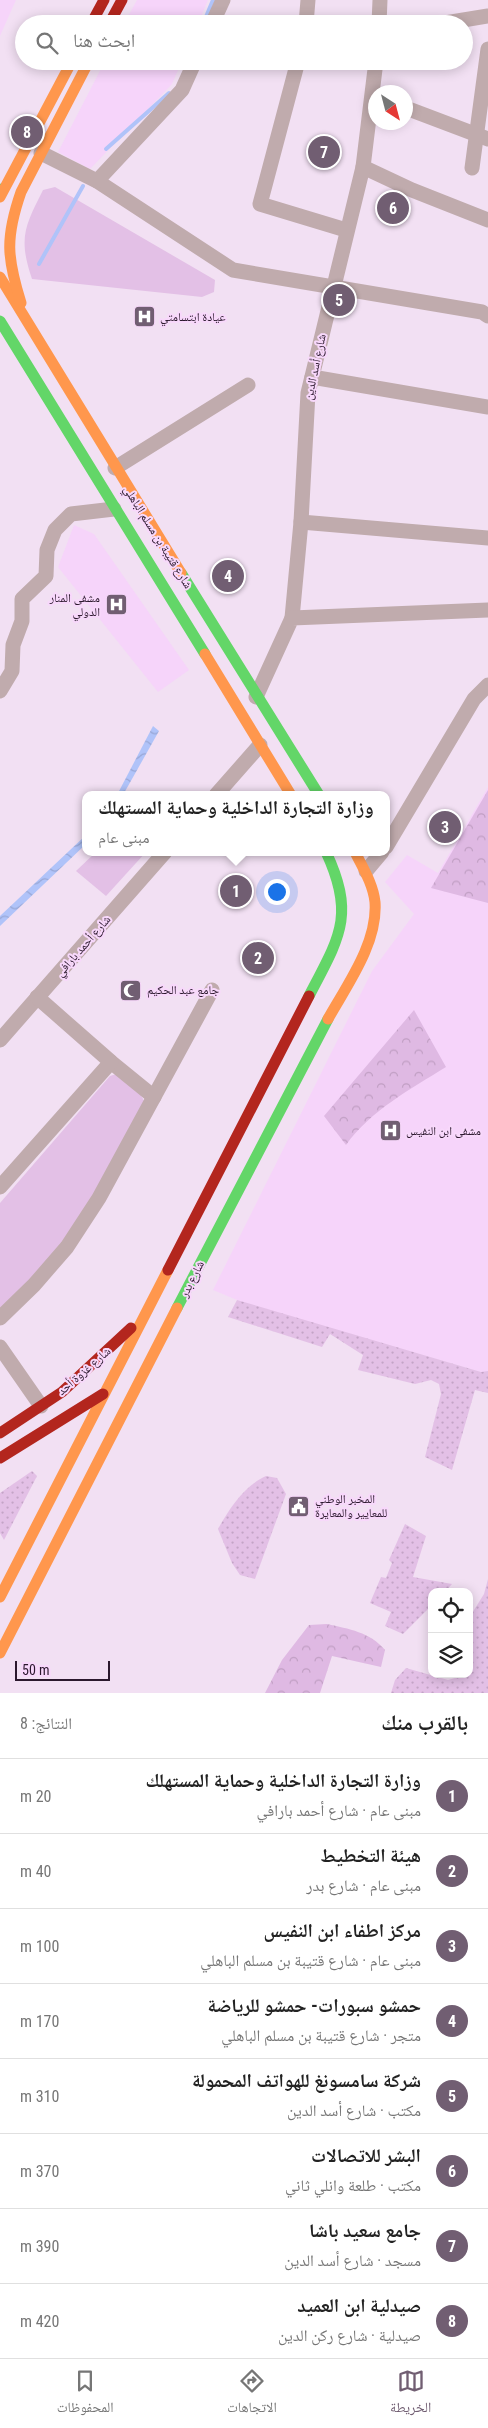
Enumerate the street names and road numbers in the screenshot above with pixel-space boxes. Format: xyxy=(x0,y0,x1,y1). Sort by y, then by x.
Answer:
street label: شارع أسد الدين xyxy=(301,333,330,401)
street label: شارع قتيبة بن مسلم الباهلي xyxy=(118,483,195,593)
street label: شارع أحمد بارافي xyxy=(53,912,116,981)
street label: شارع بدر xyxy=(176,1258,208,1301)
street label: شارع غزوة أحد xyxy=(55,1344,114,1399)

